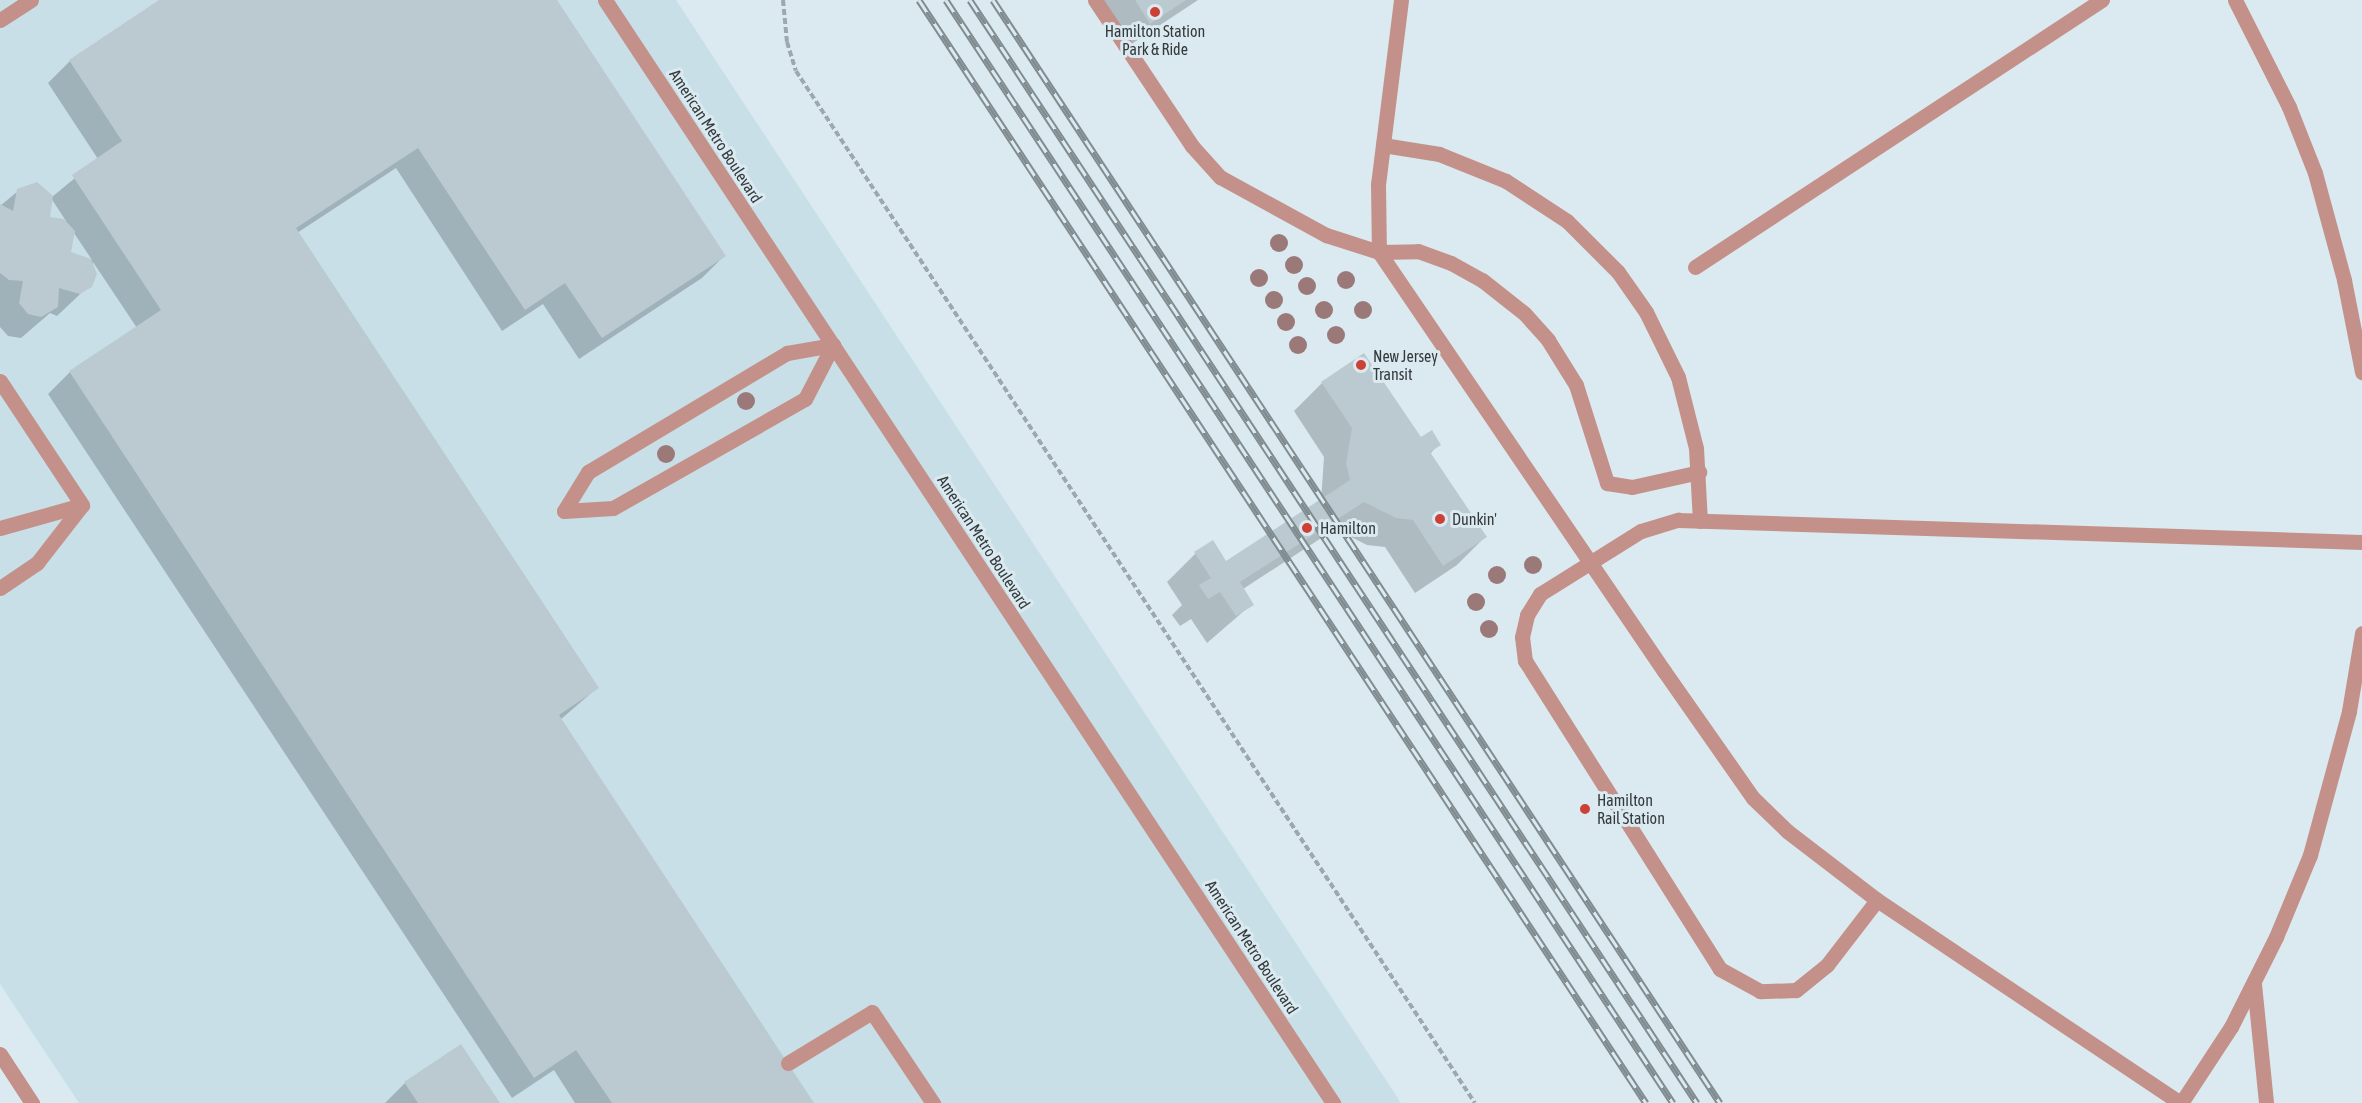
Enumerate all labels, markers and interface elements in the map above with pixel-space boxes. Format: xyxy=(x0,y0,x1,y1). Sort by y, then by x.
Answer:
marker: Hamilton Station Park & Ride xyxy=(1148,5,1162,19)
place label: Hamilton Station Park & Ride xyxy=(1105,21,1205,59)
street label: American Metro Boulevard xyxy=(666,66,766,206)
place label: New Jersey Transit xyxy=(1373,346,1438,384)
marker: New Jersey Transit xyxy=(1354,358,1368,372)
street label: American Metro Boulevard xyxy=(934,472,1034,612)
place label: Dunkin' xyxy=(1452,509,1497,529)
marker: Dunkin' xyxy=(1433,512,1447,526)
place label: Hamilton xyxy=(1320,518,1376,538)
marker: Hamilton xyxy=(1298,519,1316,537)
place label: Hamilton Rail Station xyxy=(1597,790,1665,828)
marker: Hamilton Rail Station xyxy=(1578,802,1592,816)
street label: American Metro Boulevard xyxy=(1202,877,1302,1017)

